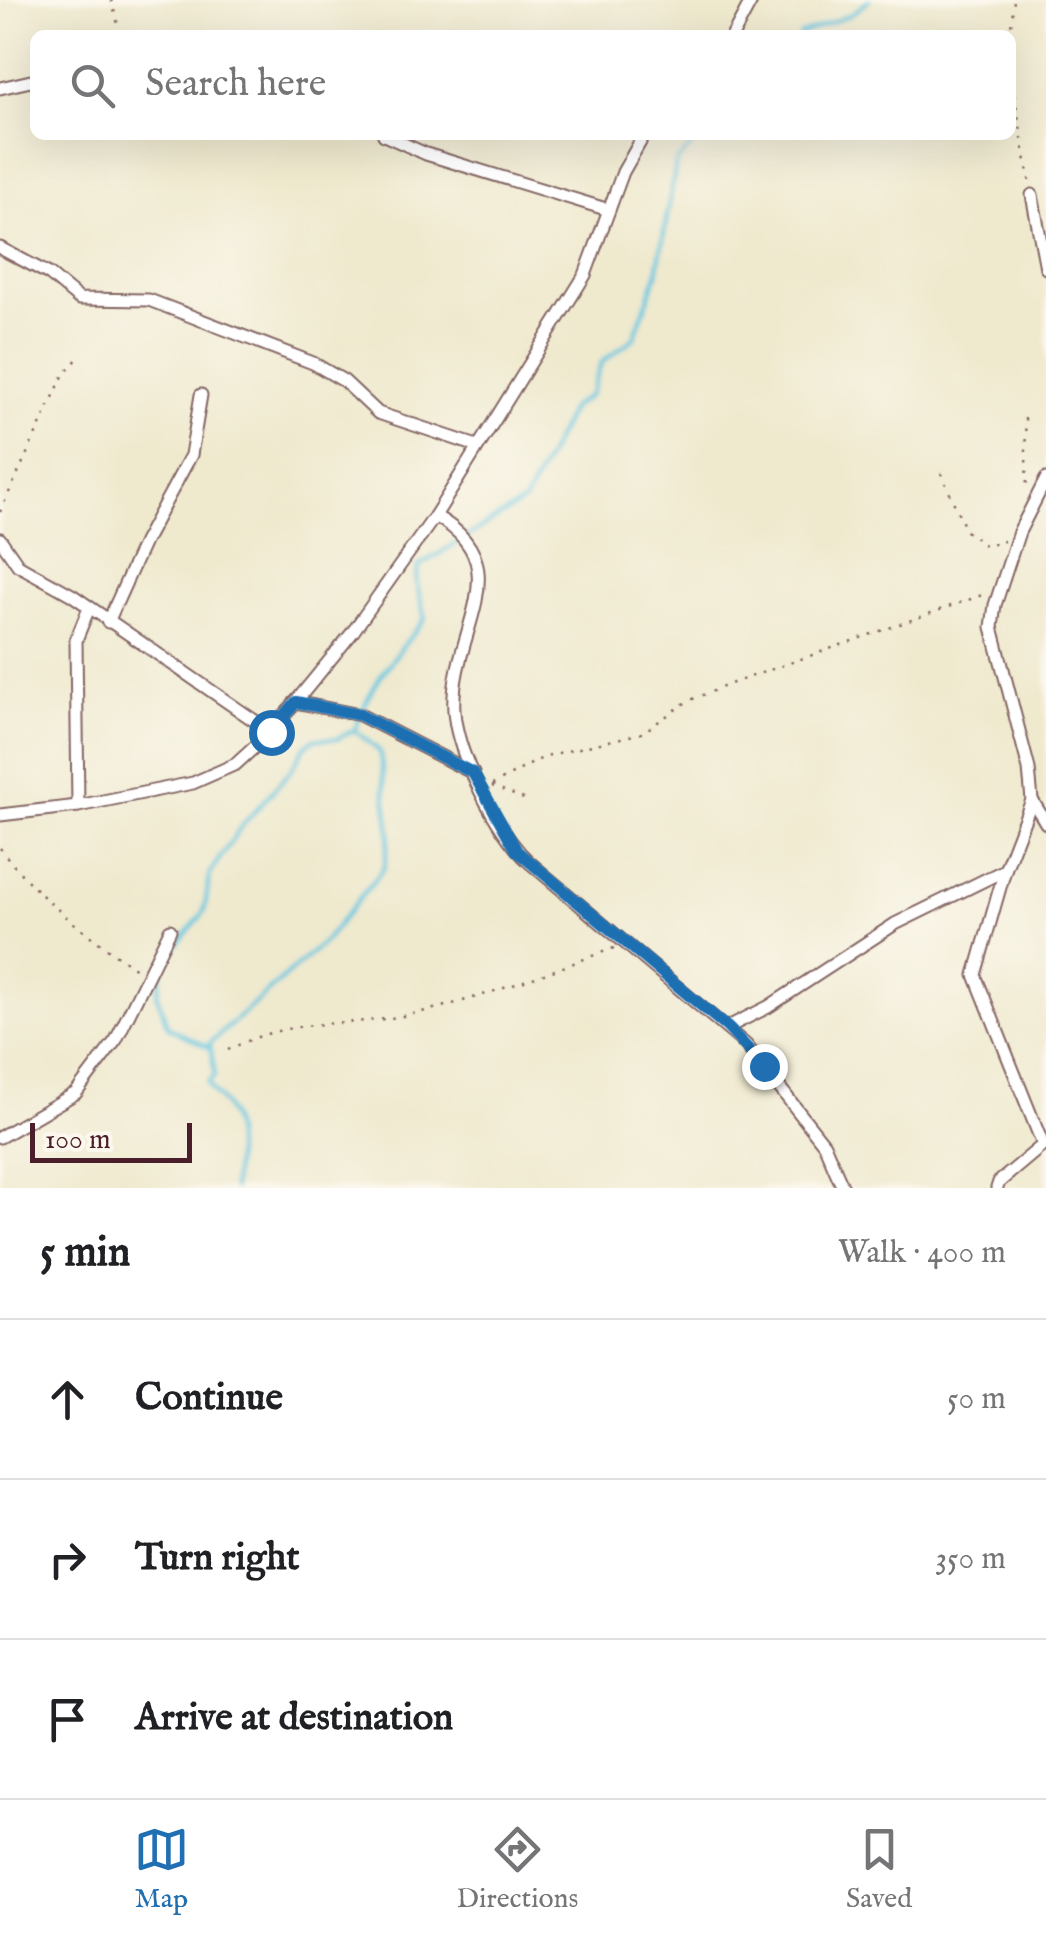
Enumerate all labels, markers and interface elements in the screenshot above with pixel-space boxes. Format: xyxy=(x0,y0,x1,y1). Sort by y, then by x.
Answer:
search box xyxy=(30,30,1016,140)
icon: search xyxy=(65,58,120,113)
text: Search here xyxy=(145,61,326,109)
route start xyxy=(249,710,295,756)
route end xyxy=(742,1044,788,1090)
scale bar xyxy=(30,1118,192,1162)
text: 100 m xyxy=(45,1123,111,1158)
text: 5 min xyxy=(40,1227,130,1280)
text: Walk · 400 m xyxy=(838,1233,1006,1274)
icon: ahead xyxy=(40,1372,95,1427)
text: Continue xyxy=(135,1375,283,1423)
text: 50 m xyxy=(947,1379,1006,1420)
icon: right xyxy=(40,1532,95,1587)
text: Turn right xyxy=(135,1535,299,1583)
text: 350 m xyxy=(935,1539,1006,1580)
icon: arrive xyxy=(40,1692,95,1747)
text: Arrive at destination xyxy=(135,1695,453,1743)
tab: Map xyxy=(134,1822,189,1917)
tab: Directions xyxy=(456,1822,578,1917)
tab: Saved xyxy=(846,1822,912,1917)

